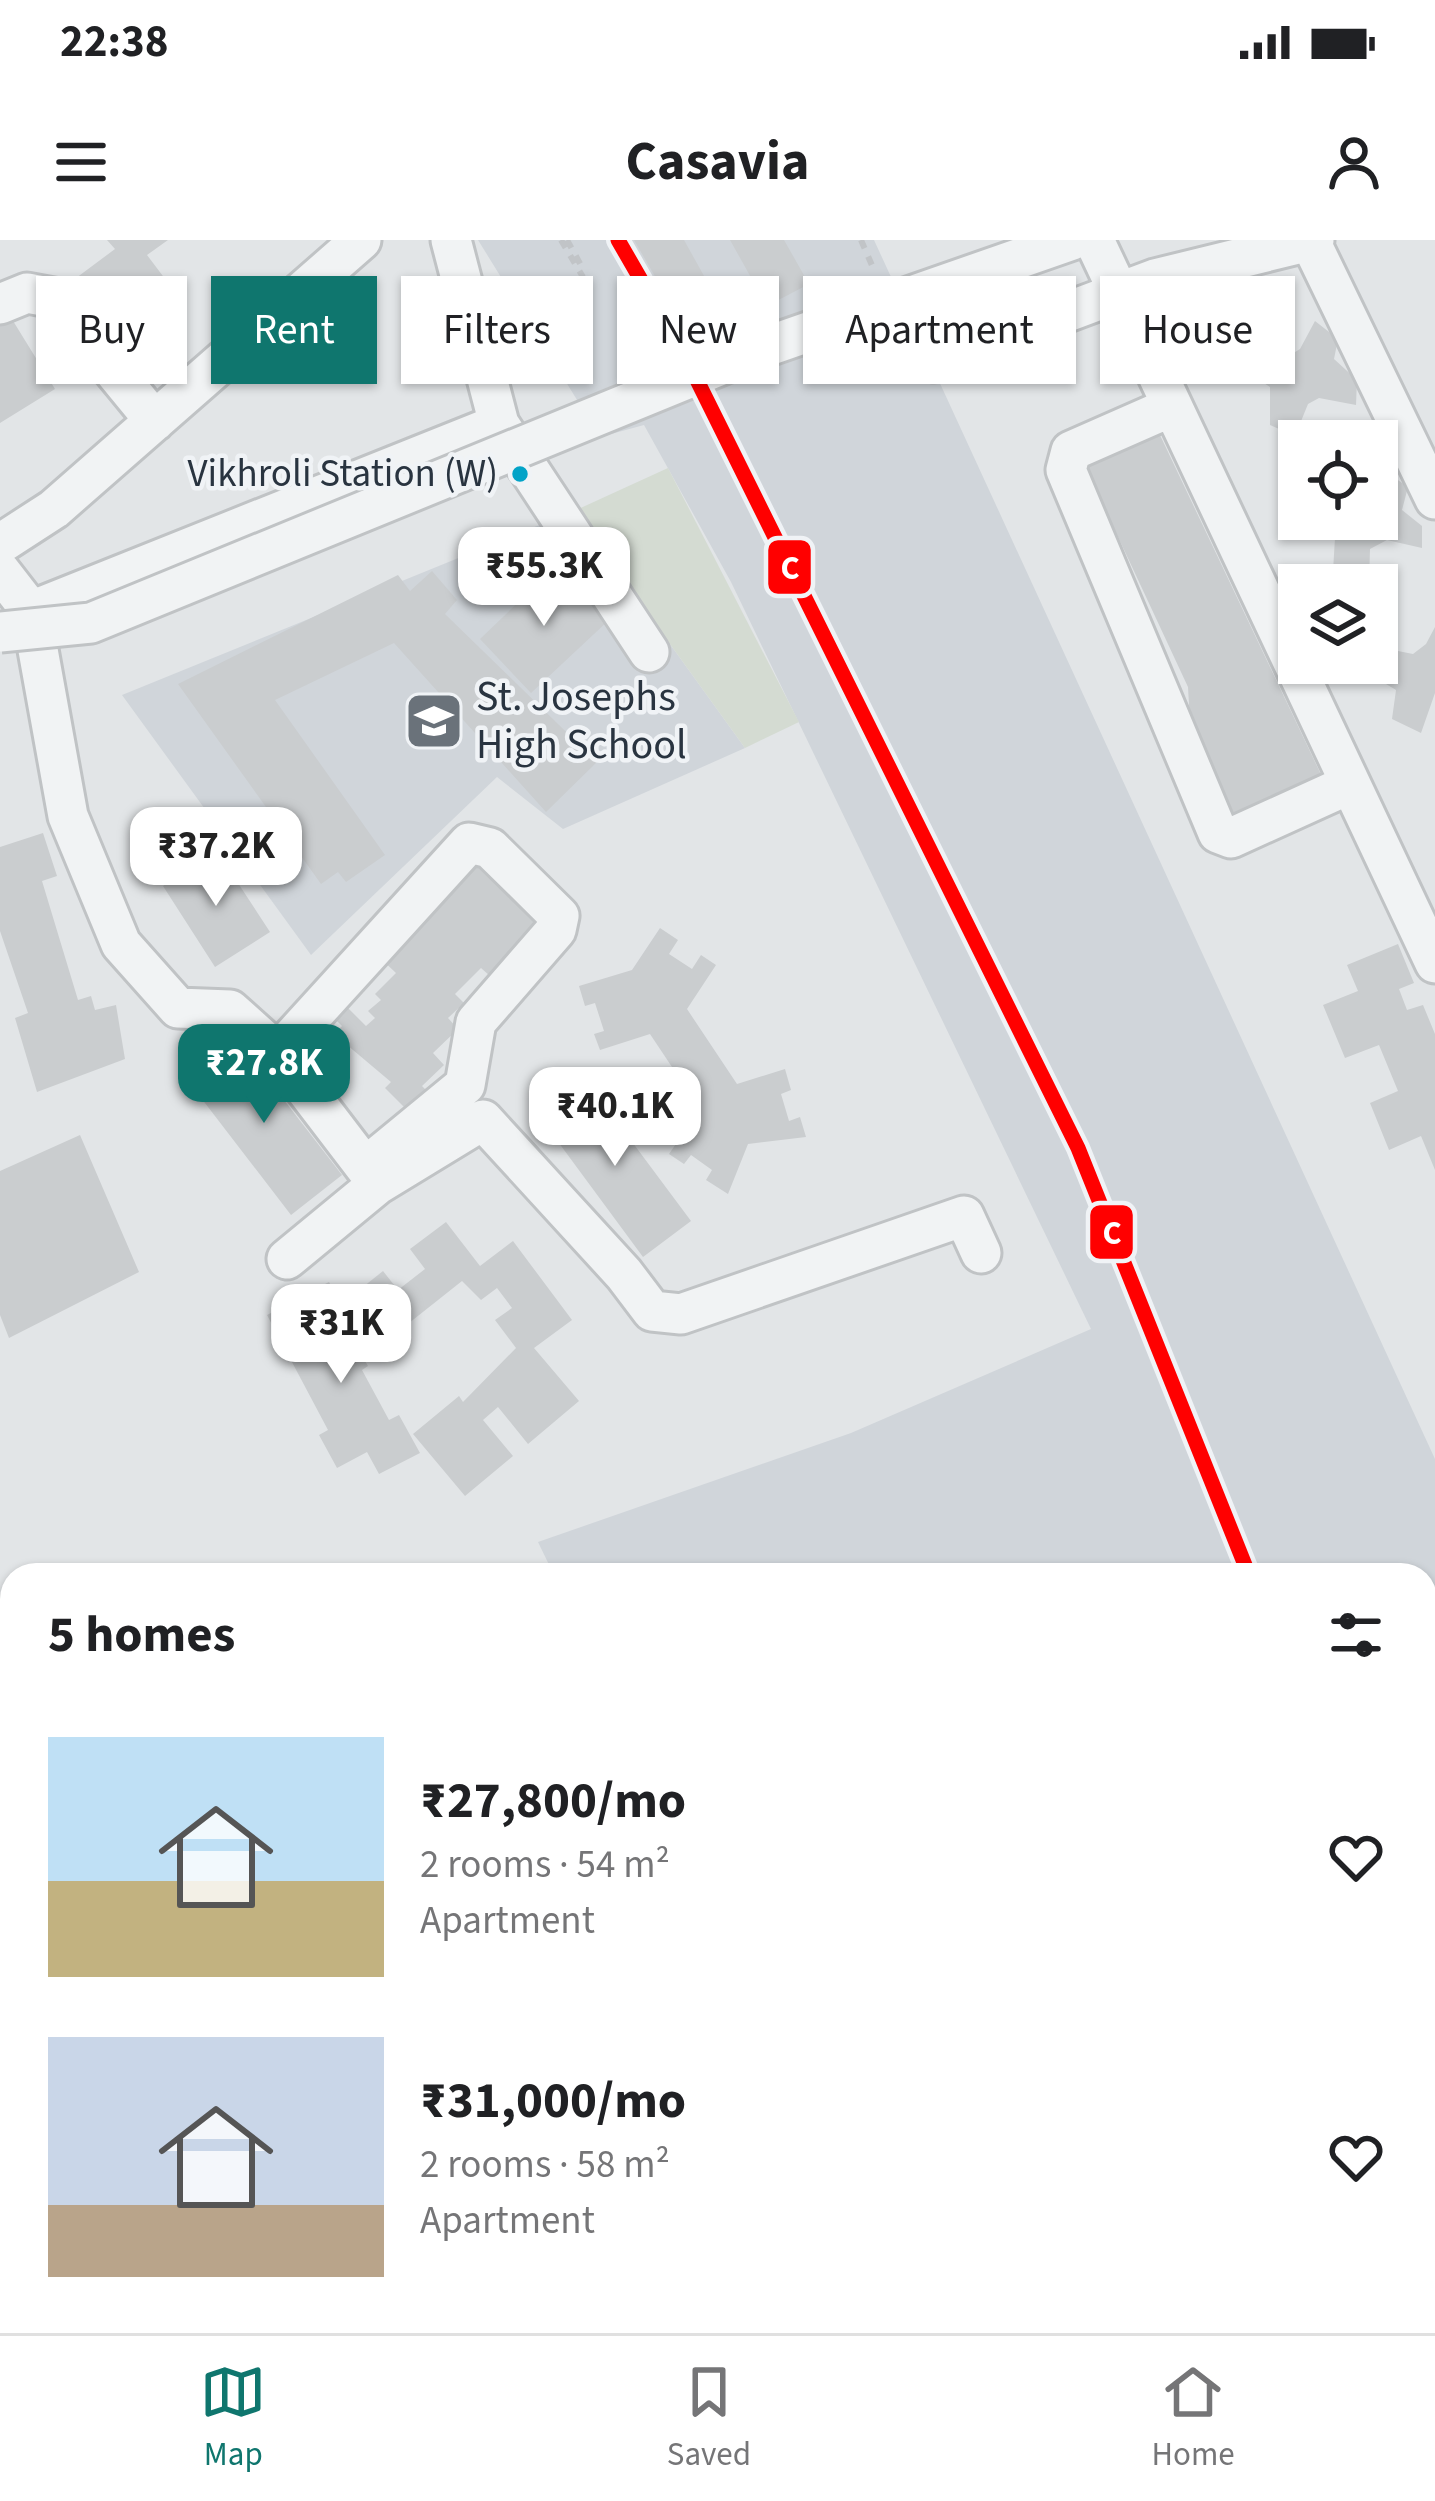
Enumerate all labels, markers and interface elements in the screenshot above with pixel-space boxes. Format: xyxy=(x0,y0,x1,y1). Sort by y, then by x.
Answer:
text: 22:38 xyxy=(60,10,169,74)
text: Casavia xyxy=(626,124,809,201)
icon: menu xyxy=(48,129,114,195)
icon: person xyxy=(1321,129,1387,195)
chip: Buy xyxy=(36,276,187,384)
chip: Rent xyxy=(211,276,377,384)
chip: Filters xyxy=(401,276,593,384)
chip: New xyxy=(617,276,779,384)
chip: Apartment xyxy=(803,276,1076,384)
chip: House xyxy=(1100,276,1295,384)
map controls xyxy=(1278,420,1398,684)
button: locate xyxy=(1278,420,1398,540)
place label: Vikhroli Station (W) xyxy=(187,446,498,502)
marker: Vikhroli Station (W) xyxy=(509,463,531,485)
pin: ₹55.3K xyxy=(446,527,642,629)
text: ₹55.3K xyxy=(485,538,603,594)
line badge: C xyxy=(766,538,813,596)
text: C xyxy=(780,545,800,592)
button: layers xyxy=(1278,564,1398,684)
place label: St. Josephs High School xyxy=(476,667,687,775)
school or university icon: St. Josephs High School xyxy=(403,690,465,752)
pin: ₹37.2K xyxy=(118,807,314,909)
text: ₹37.2K xyxy=(157,818,275,874)
pin: ₹27.8K xyxy=(166,1024,362,1126)
text: ₹27.8K xyxy=(205,1035,323,1091)
pin: ₹40.1K xyxy=(517,1067,713,1169)
text: ₹40.1K xyxy=(556,1078,674,1134)
line badge: C xyxy=(1088,1203,1135,1261)
text: C xyxy=(1102,1210,1122,1257)
pin: ₹31K xyxy=(270,1284,412,1386)
text: ₹31K xyxy=(298,1295,384,1351)
text: 5 homes xyxy=(48,1599,235,1671)
icon: filters xyxy=(1323,1602,1389,1668)
text: ₹27,800/mo xyxy=(420,1765,686,1837)
icon: home xyxy=(144,1785,288,1929)
icon: heart xyxy=(1323,1824,1389,1890)
text: 2 rooms · 54 m² xyxy=(420,1837,670,1893)
text: Apartment xyxy=(420,1893,595,1949)
text: ₹31,000/mo xyxy=(420,2065,686,2137)
icon: home xyxy=(144,2085,288,2229)
icon: heart xyxy=(1323,2124,1389,2190)
text: 2 rooms · 58 m² xyxy=(420,2137,670,2193)
text: Apartment xyxy=(420,2193,595,2249)
tab: Map xyxy=(200,2359,266,2478)
tab: Saved xyxy=(667,2359,751,2478)
tab: Home xyxy=(1152,2359,1235,2478)

